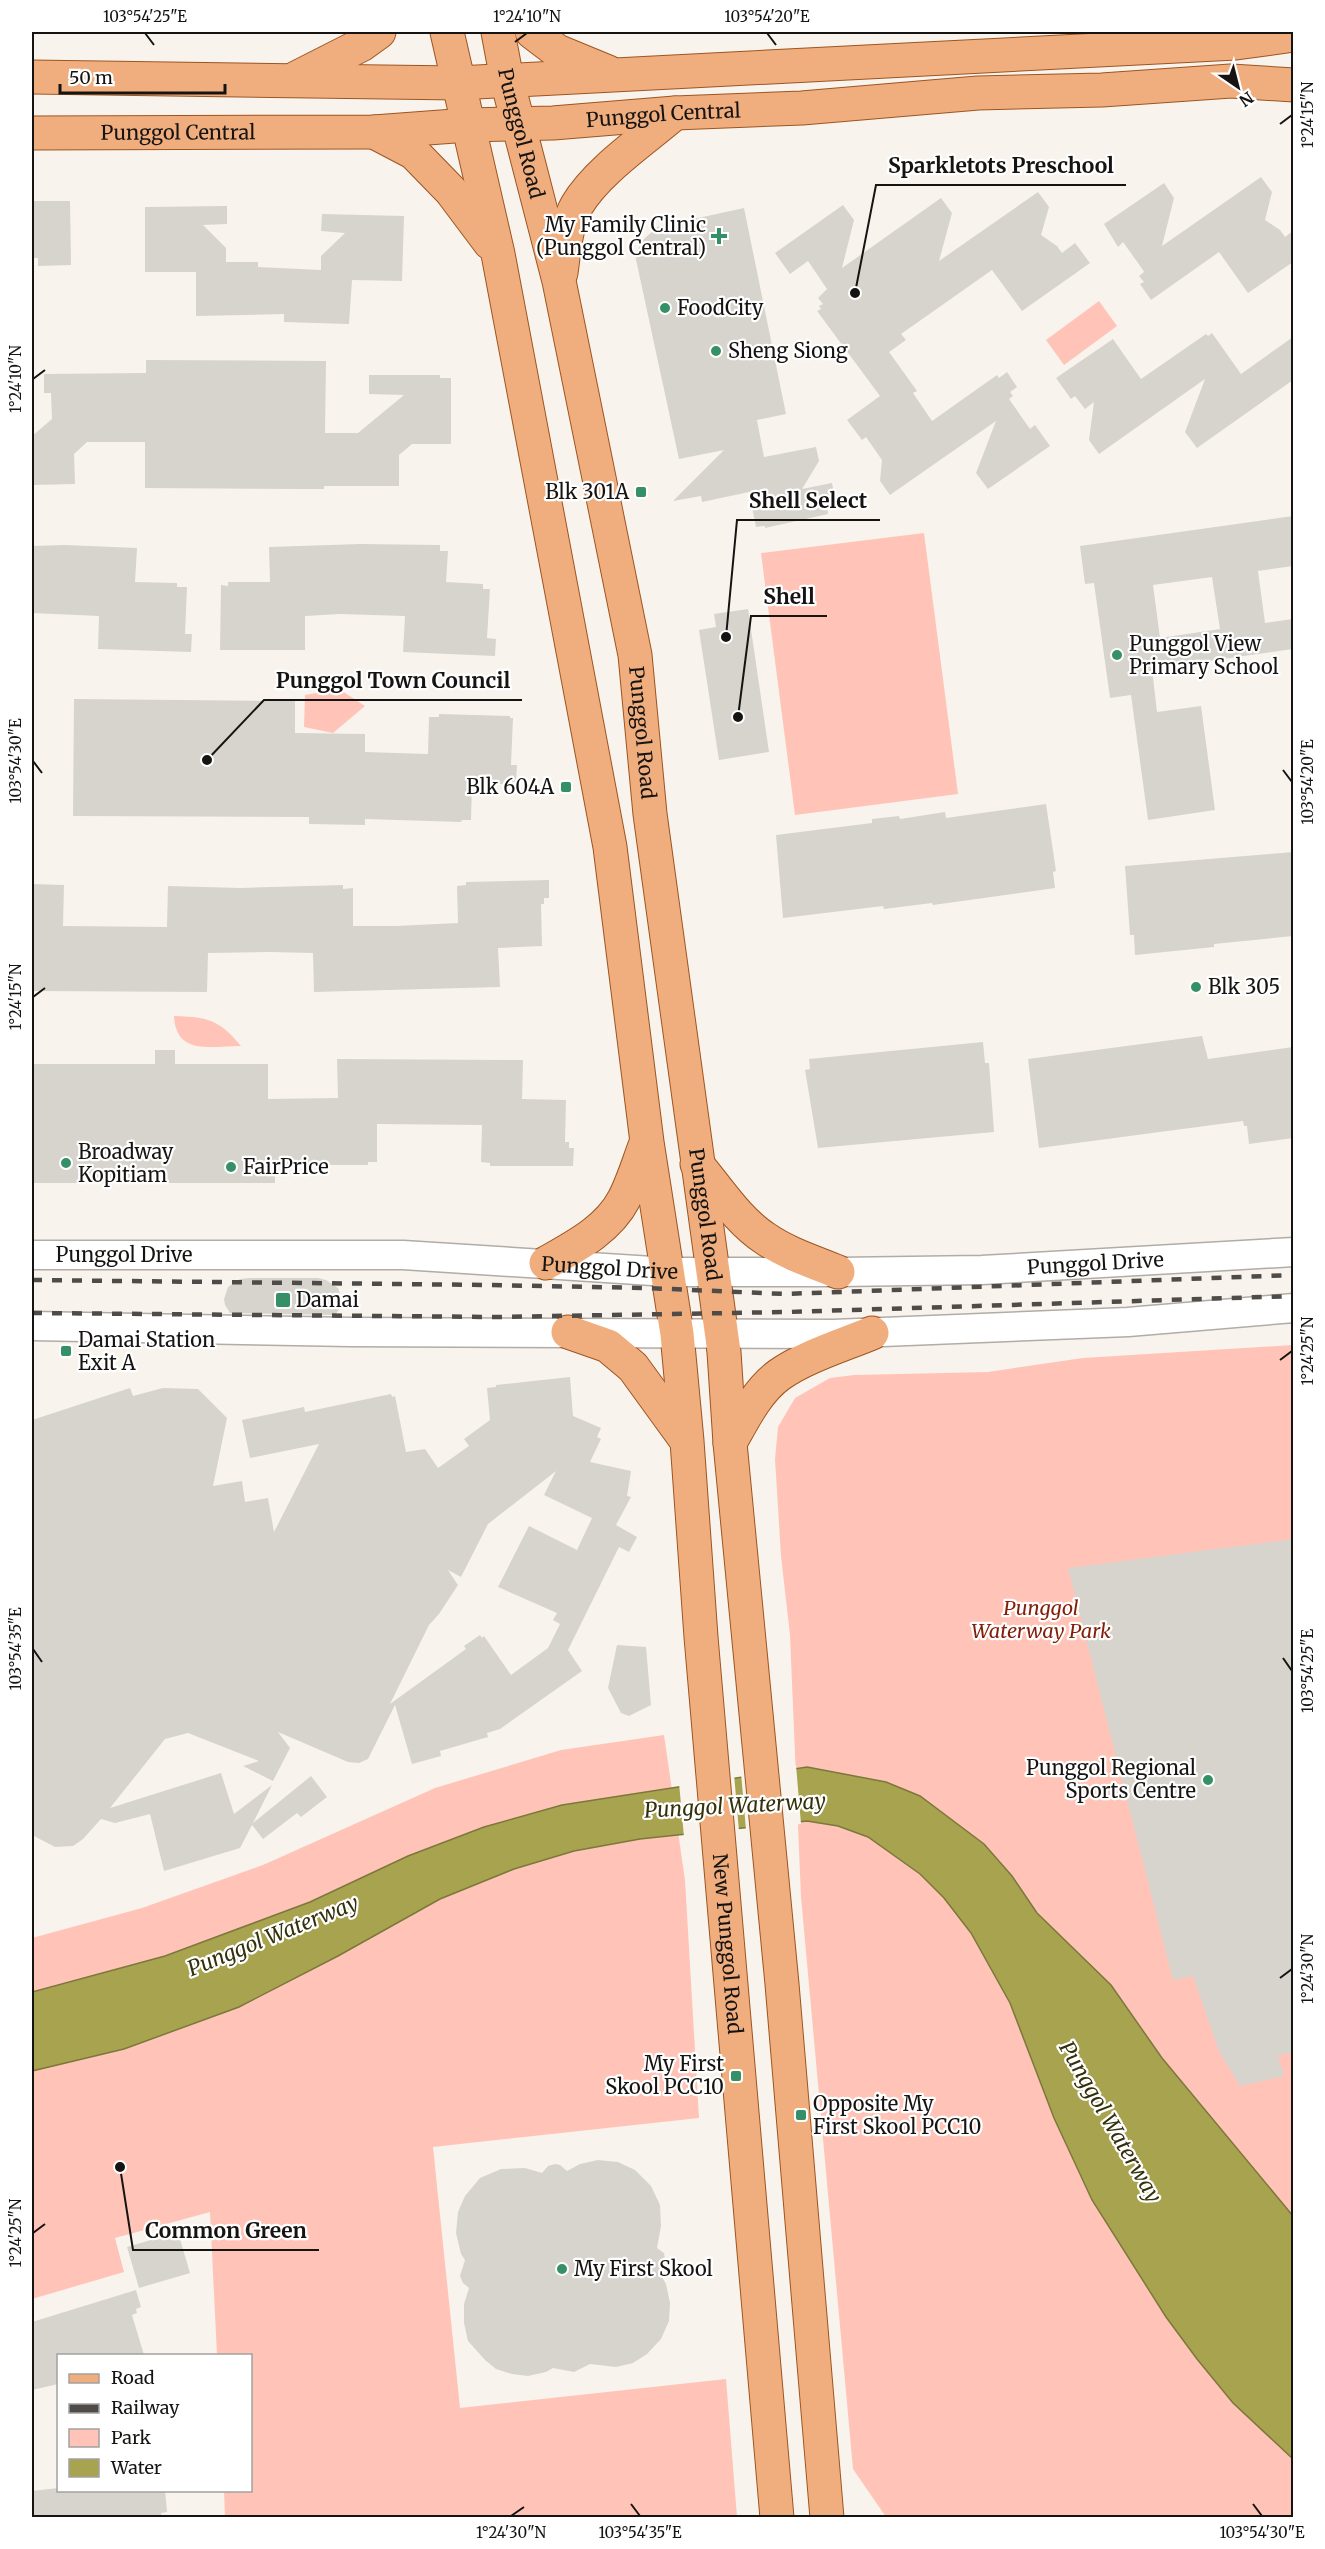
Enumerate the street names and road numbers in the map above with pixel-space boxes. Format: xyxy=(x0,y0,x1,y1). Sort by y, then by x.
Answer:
street label: Punggol Road xyxy=(493,66,550,201)
street label: Punggol Central xyxy=(585,97,741,132)
street label: Punggol Central xyxy=(100,119,256,145)
street label: Punggol Road xyxy=(624,665,662,800)
street label: Punggol Road xyxy=(684,1146,727,1282)
street label: Punggol Drive xyxy=(55,1242,193,1267)
street label: Punggol Drive xyxy=(1026,1247,1164,1279)
street label: Punggol Drive xyxy=(540,1251,678,1284)
street label: New Punggol Road xyxy=(708,1853,748,2035)

